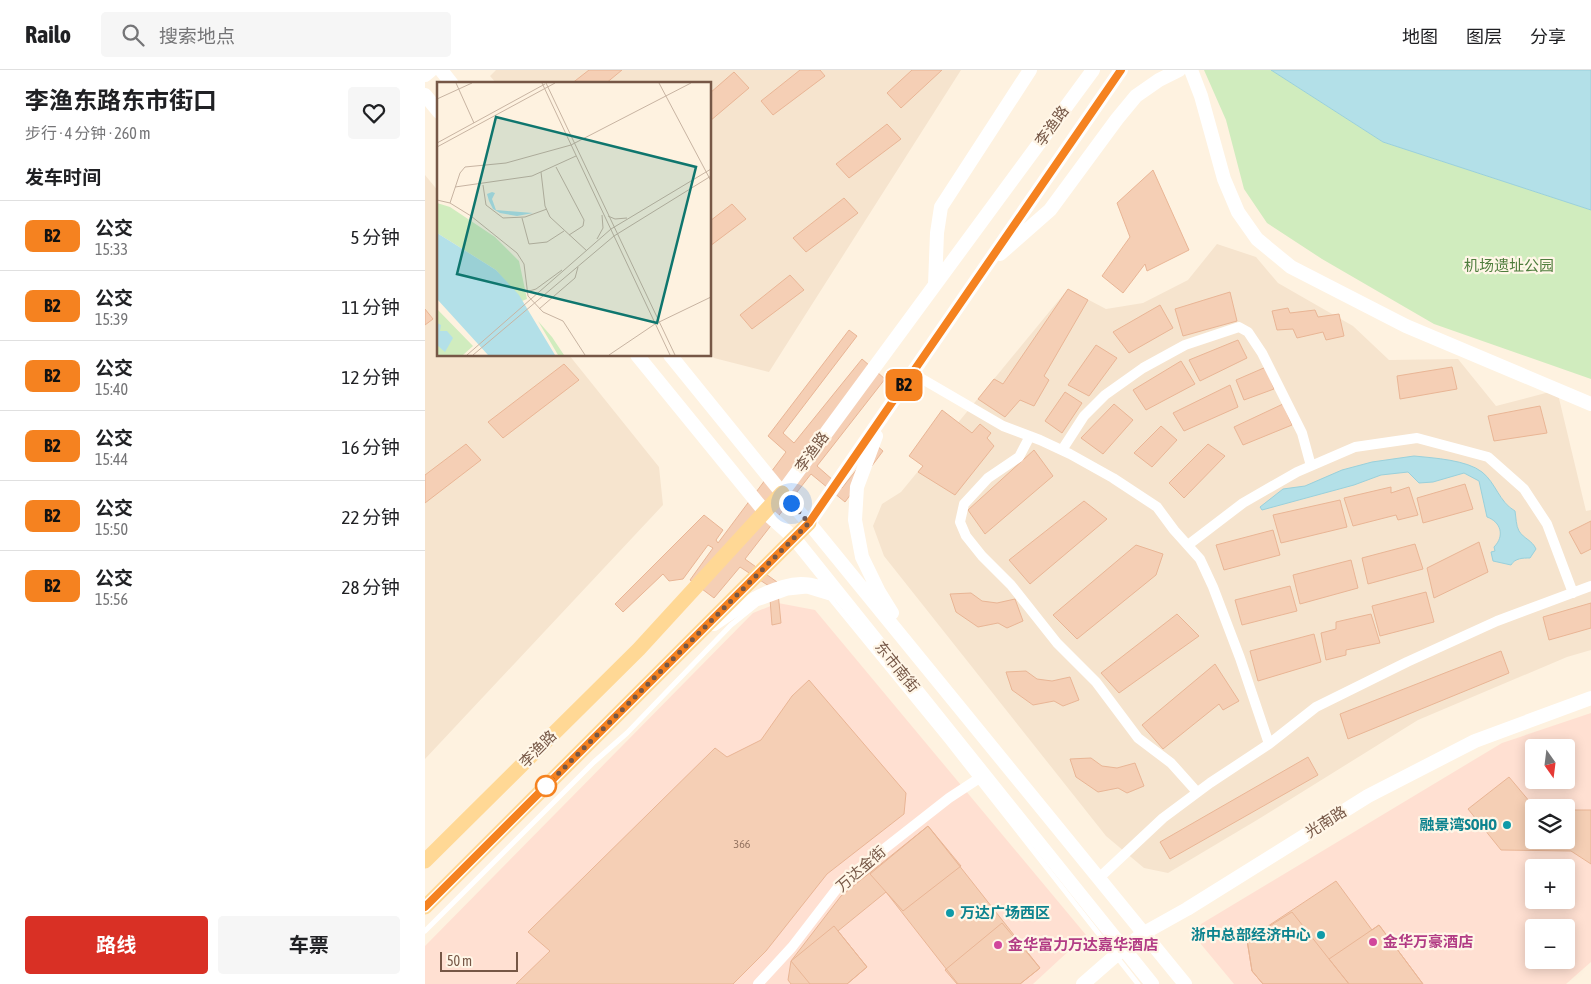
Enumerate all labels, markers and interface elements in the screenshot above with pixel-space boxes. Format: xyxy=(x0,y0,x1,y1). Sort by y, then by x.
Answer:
search box xyxy=(101,12,451,57)
text: Railo xyxy=(25,21,71,48)
icon: search xyxy=(119,21,147,49)
text: 搜索地点 xyxy=(159,25,235,47)
text: 地图 xyxy=(1402,26,1438,47)
text: 图层 xyxy=(1466,26,1502,47)
text: 分享 xyxy=(1530,26,1566,47)
inset map xyxy=(437,82,711,356)
text: 李渔东路东市街口 xyxy=(25,87,217,114)
button: heart xyxy=(348,87,400,139)
street label: 李渔路 xyxy=(1031,103,1072,149)
text: 步行 · 4 分钟 · 260 m xyxy=(25,124,151,142)
text: 发车时间 xyxy=(25,166,101,188)
text: 公交 xyxy=(95,217,133,239)
text: B2 xyxy=(44,225,61,246)
text: 5 分钟 xyxy=(350,226,400,248)
text: 15:33 xyxy=(95,240,128,258)
park label: 机场遗址公园 xyxy=(1464,257,1554,274)
text: 公交 xyxy=(95,287,133,309)
text: B2 xyxy=(44,295,61,316)
text: 11 分钟 xyxy=(342,296,400,318)
text: 15:39 xyxy=(95,310,128,328)
text: 公交 xyxy=(95,357,133,379)
text: B2 xyxy=(44,365,61,386)
text: 12 分钟 xyxy=(342,366,400,388)
line badge: B2 xyxy=(881,369,927,401)
text: B2 xyxy=(896,374,913,395)
text: 15:40 xyxy=(95,380,128,398)
text: 公交 xyxy=(95,427,133,449)
street label: 李渔路 xyxy=(791,429,832,475)
text: B2 xyxy=(44,435,61,456)
text: 16 分钟 xyxy=(342,436,400,458)
text: 15:44 xyxy=(95,450,128,468)
your location xyxy=(779,491,804,516)
text: 公交 xyxy=(95,497,133,519)
text: B2 xyxy=(44,505,61,526)
text: 22 分钟 xyxy=(342,506,400,528)
text: 15:50 xyxy=(95,520,128,538)
text: 公交 xyxy=(95,567,133,589)
text: B2 xyxy=(44,575,61,596)
text: 28 分钟 xyxy=(342,576,400,598)
text: 15:56 xyxy=(95,590,128,608)
street label: 东市南街 xyxy=(872,638,923,695)
street label: 李渔路 xyxy=(516,727,560,771)
north arrow xyxy=(1525,739,1575,789)
map controls xyxy=(1525,739,1575,969)
unlabelled marker xyxy=(535,775,557,797)
button: layers xyxy=(1525,799,1575,849)
street label: 光南路 xyxy=(1302,802,1349,841)
place label: 融景湾SOHO xyxy=(1419,816,1497,833)
marker: 融景湾SOHO xyxy=(1501,819,1513,831)
house number: 366 xyxy=(734,837,751,851)
street label: 万达金街 xyxy=(832,843,889,895)
button: + xyxy=(1525,859,1575,909)
place label: 万达广场西区 xyxy=(960,904,1050,921)
marker: 万达广场西区 xyxy=(944,907,956,919)
button: 路线 xyxy=(25,916,208,974)
button: 车票 xyxy=(218,916,400,974)
button: − xyxy=(1525,919,1575,969)
place label: 浙中总部经济中心 xyxy=(1191,926,1311,943)
marker: 浙中总部经济中心 xyxy=(1315,929,1327,941)
place label: 金华万豪酒店 xyxy=(1383,933,1473,950)
place label: 金华富力万达嘉华酒店 xyxy=(1008,936,1158,953)
marker: 金华万豪酒店 xyxy=(1367,936,1379,948)
marker: 金华富力万达嘉华酒店 xyxy=(992,939,1004,951)
scale bar xyxy=(440,949,517,972)
text: 50 m xyxy=(447,953,472,969)

